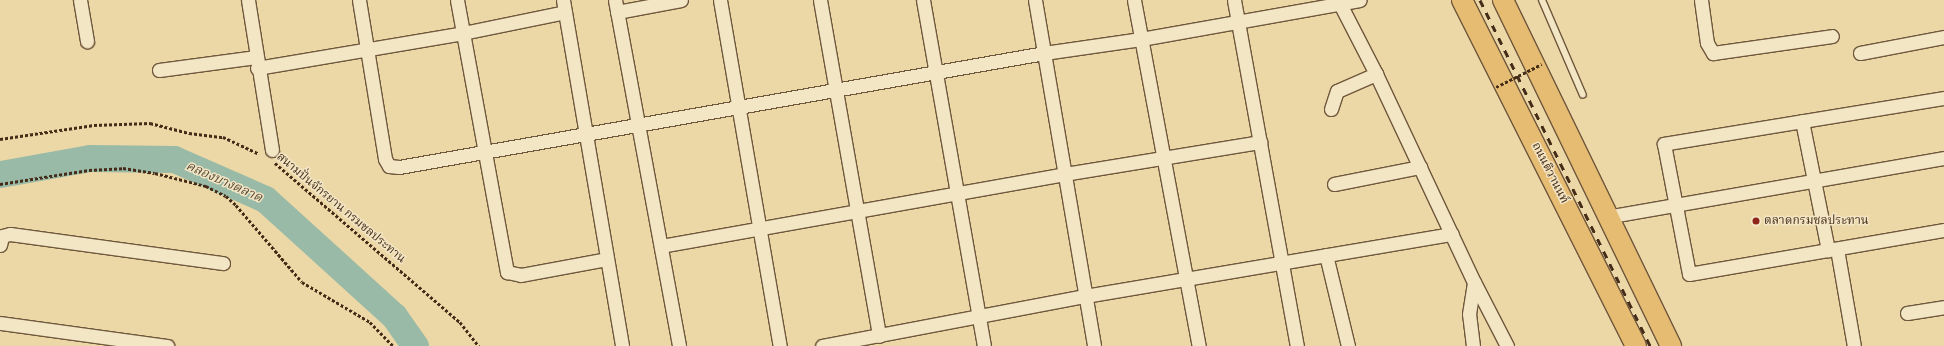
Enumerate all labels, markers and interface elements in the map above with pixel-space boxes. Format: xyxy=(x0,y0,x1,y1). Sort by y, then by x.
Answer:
street label: ถนนติวานนท์ xyxy=(1528,140,1572,206)
street label: สนามปั่นจักรยาน กรมชลประทาน xyxy=(274,150,408,266)
water label: คลองบางตลาด xyxy=(183,158,265,206)
place label: ตลาดกรมชลประทาน xyxy=(1764,214,1869,228)
marker: ตลาดกรมชลประทาน xyxy=(1751,216,1761,226)

